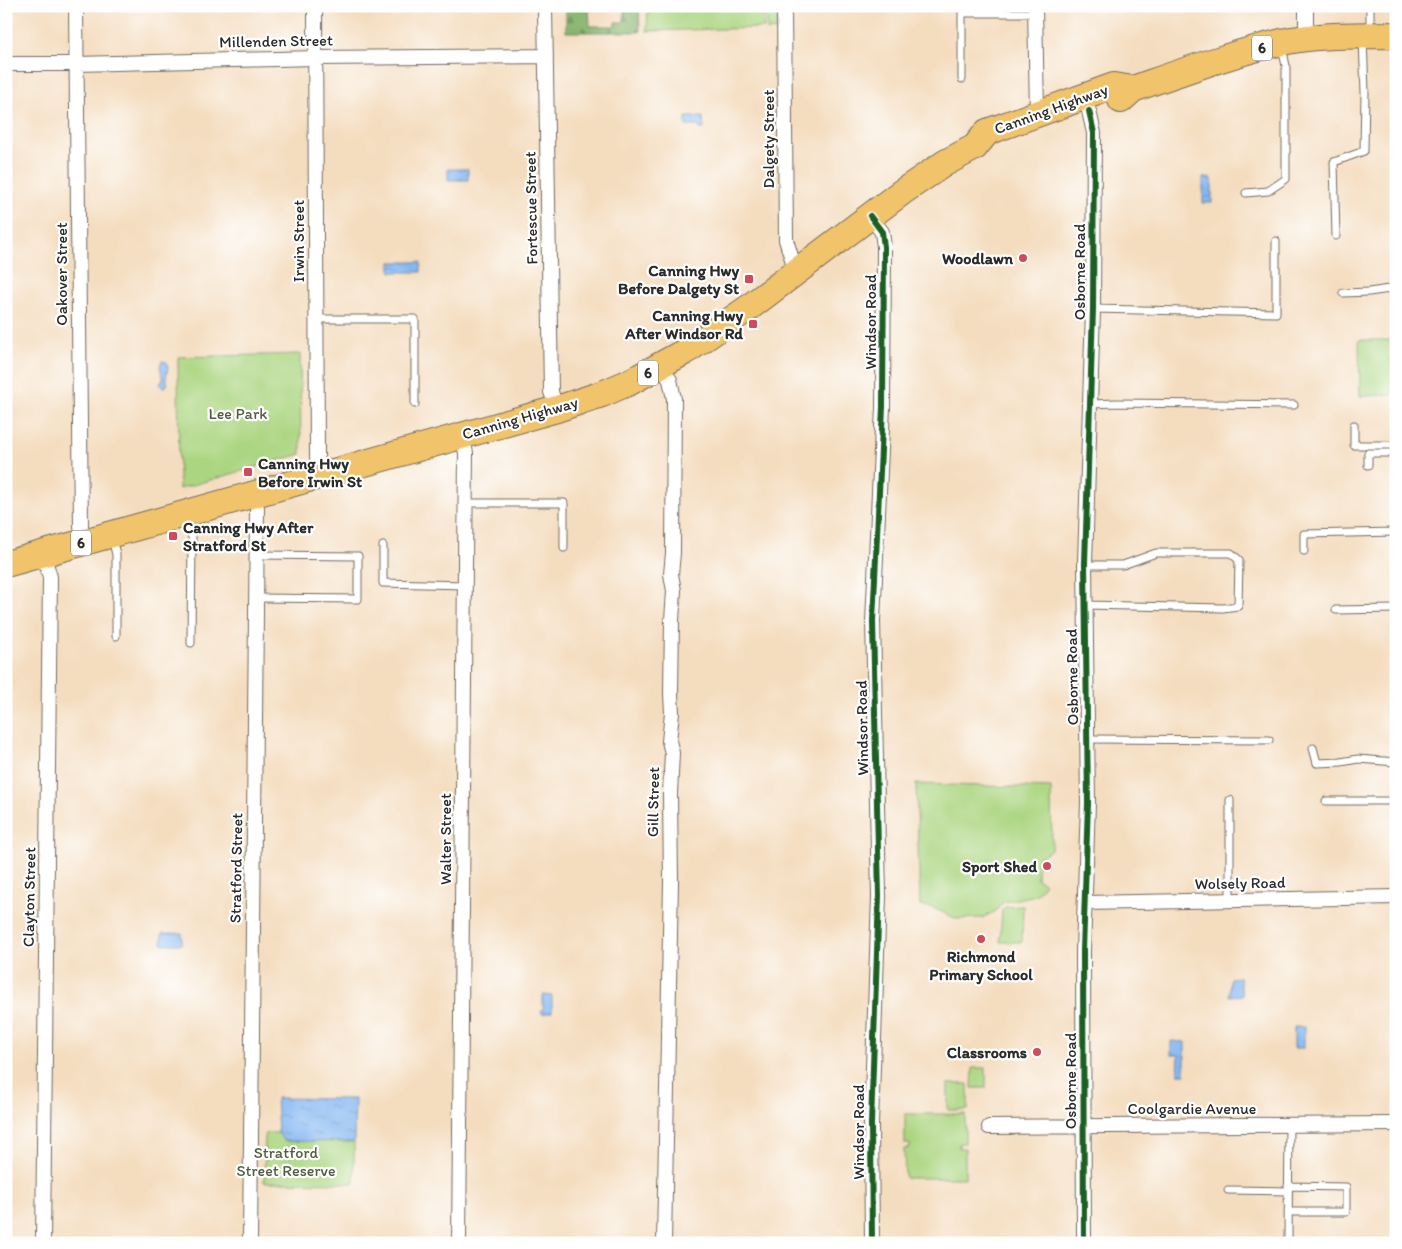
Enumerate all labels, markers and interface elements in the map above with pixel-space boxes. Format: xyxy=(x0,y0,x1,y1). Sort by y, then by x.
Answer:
street label: Millenden Street xyxy=(219,31,333,51)
road number: 6 xyxy=(1252,36,1272,60)
street label: Canning Highway xyxy=(992,79,1111,138)
street label: Dalgety Street xyxy=(759,90,778,188)
street label: Fortescue Street xyxy=(521,151,541,265)
street label: Irwin Street xyxy=(289,200,308,282)
street label: Oakover Street xyxy=(52,222,71,326)
street label: Osborne Road xyxy=(1070,223,1089,320)
place label: Woodlawn xyxy=(942,249,1014,268)
marker: Woodlawn xyxy=(1017,252,1029,264)
place label: Canning Hwy Before Dalgety St xyxy=(618,261,739,299)
marker: Canning Hwy Before Dalgety St xyxy=(743,273,755,285)
street label: Windsor Road xyxy=(861,274,880,370)
place label: Canning Hwy After Windsor Rd xyxy=(624,306,743,343)
marker: Canning Hwy After Windsor Rd xyxy=(747,318,759,330)
road number: 6 xyxy=(638,360,658,386)
street label: Canning Highway xyxy=(460,392,581,444)
park label: Lee Park xyxy=(209,404,267,423)
place label: Canning Hwy Before Irwin St xyxy=(258,454,362,491)
marker: Canning Hwy Before Irwin St xyxy=(242,466,254,478)
place label: Canning Hwy After Stratford St xyxy=(183,518,314,555)
road number: 6 xyxy=(71,530,91,556)
marker: Canning Hwy After Stratford St xyxy=(167,530,179,542)
street label: Osborne Road xyxy=(1062,628,1082,725)
street label: Windsor Road xyxy=(852,680,872,776)
street label: Gill Street xyxy=(643,767,663,837)
street label: Walter Street xyxy=(436,793,455,885)
street label: Stratford Street xyxy=(226,813,246,923)
street label: Clayton Street xyxy=(19,847,39,947)
place label: Sport Shed xyxy=(962,857,1037,877)
marker: Sport Shed xyxy=(1041,860,1053,872)
street label: Wolsely Road xyxy=(1194,873,1286,893)
marker: Richmond Primary School xyxy=(975,933,987,945)
place label: Richmond Primary School xyxy=(929,947,1033,985)
street label: Osborne Road xyxy=(1061,1032,1080,1129)
place label: Classrooms xyxy=(947,1043,1027,1062)
marker: Classrooms xyxy=(1031,1046,1043,1058)
street label: Windsor Road xyxy=(849,1084,868,1180)
street label: Coolgardie Avenue xyxy=(1128,1099,1256,1118)
park label: Stratford Street Reserve xyxy=(236,1143,336,1180)

